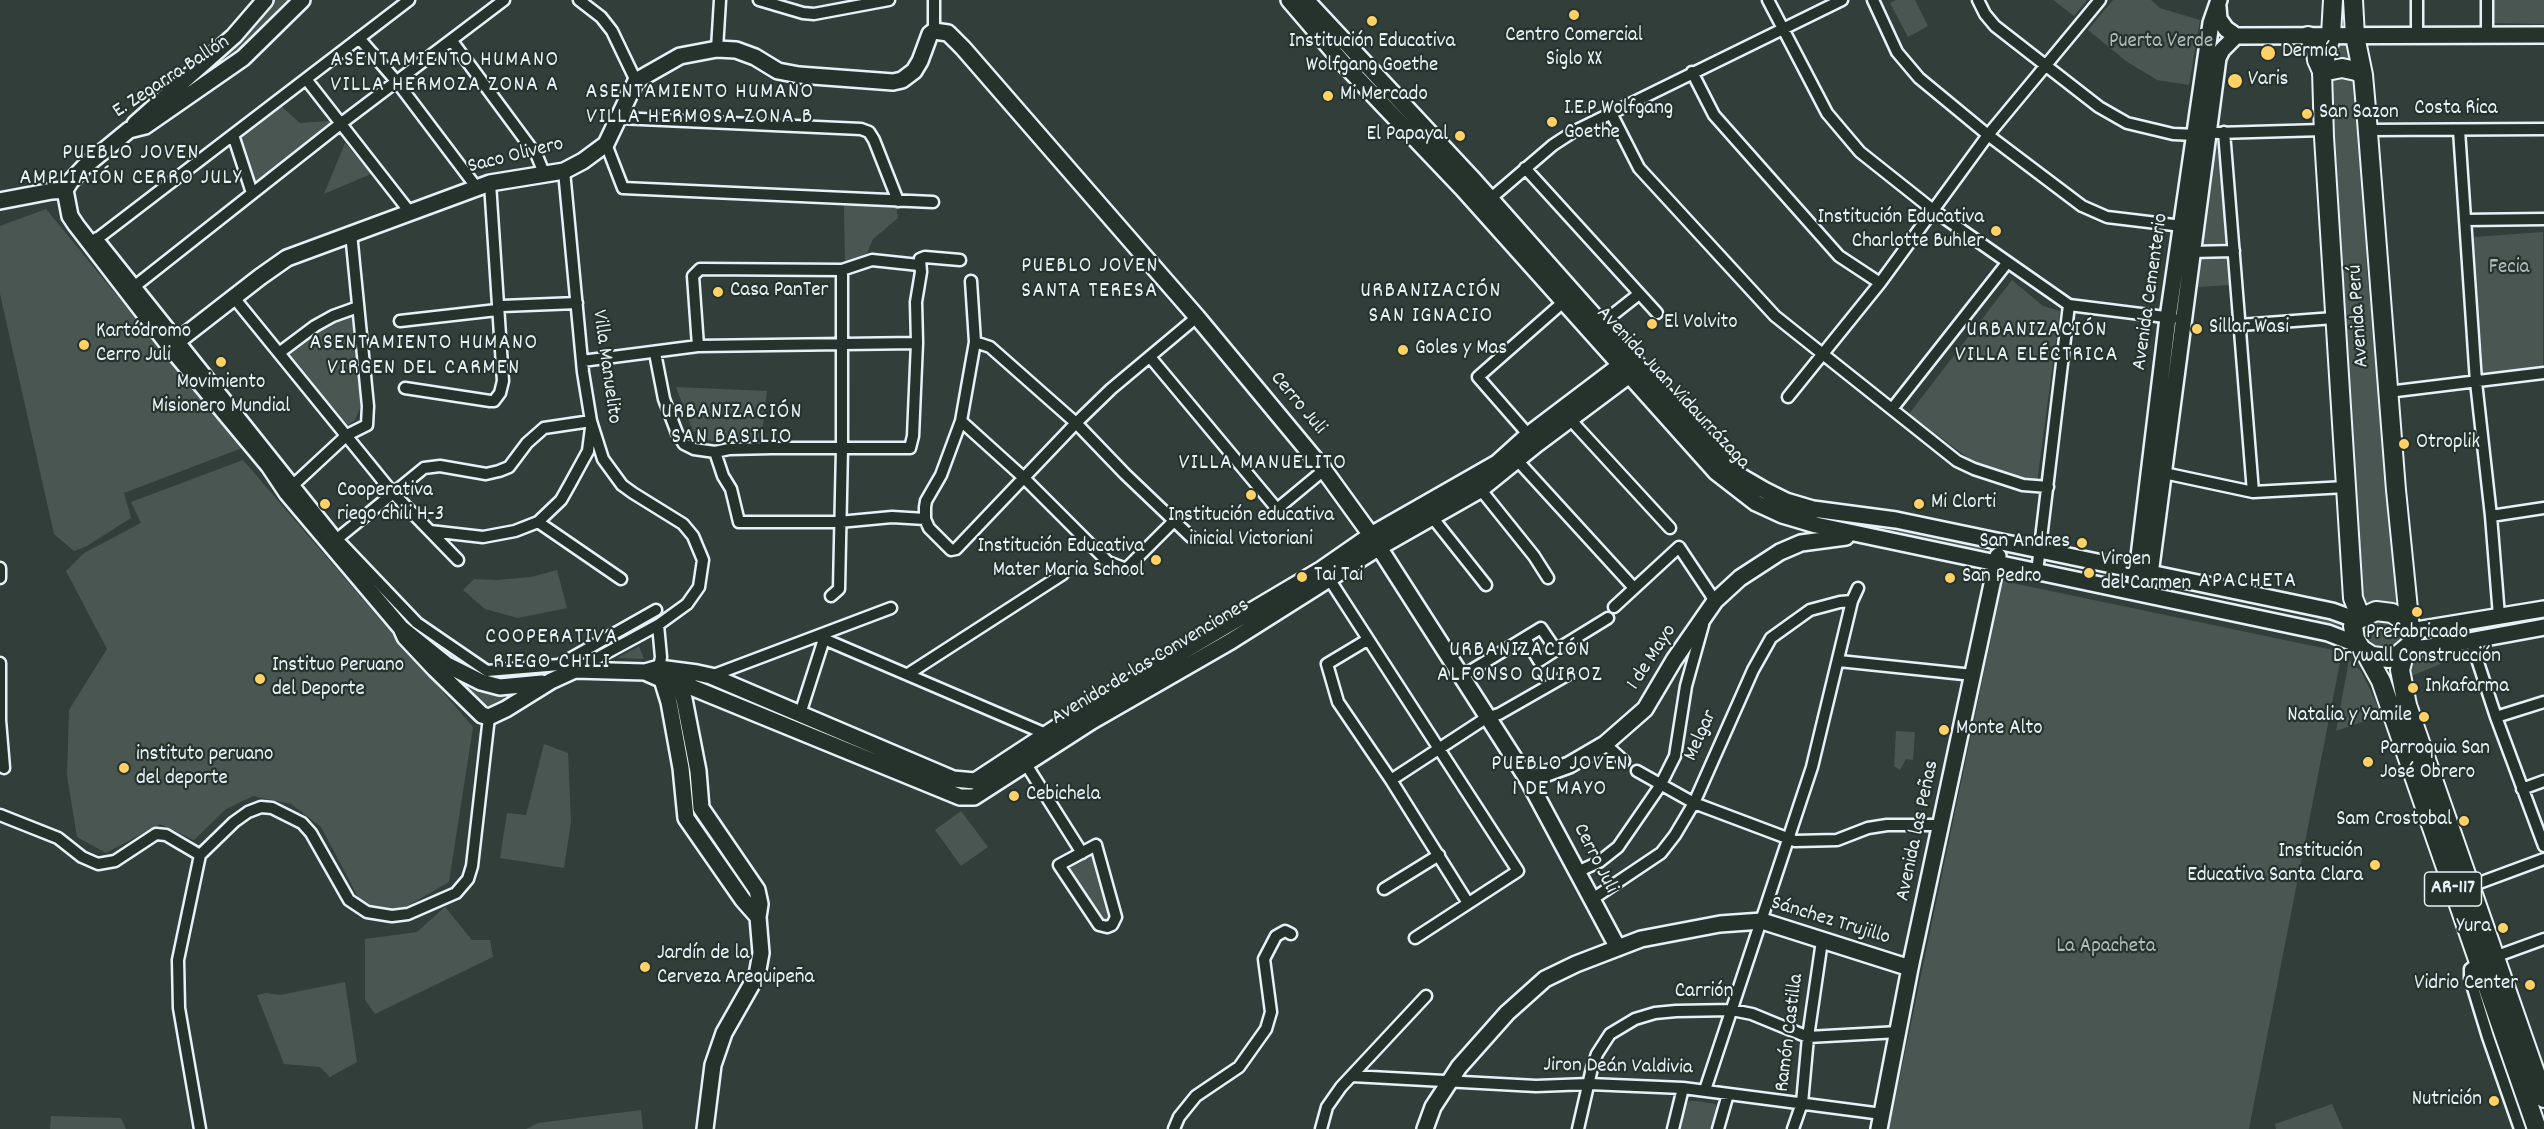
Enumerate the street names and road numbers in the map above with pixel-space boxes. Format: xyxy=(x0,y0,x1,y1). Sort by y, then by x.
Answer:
street label: E. Zegarra Ballón xyxy=(109,31,235,125)
street label: Costa Rica xyxy=(2414,97,2498,123)
street label: Saco Olivero xyxy=(466,133,566,181)
street label: Avenida Cementerio xyxy=(2128,212,2176,372)
street label: Avenida Perú xyxy=(2344,264,2376,368)
street label: Avenida Juan Vidaurrázaga xyxy=(1590,302,1754,476)
street label: Villa Manuelito xyxy=(585,308,625,426)
street label: Cerro Juli xyxy=(1263,367,1331,441)
street label: Avenida de las Convenciones xyxy=(1047,594,1255,732)
street label: 1 de Mayo xyxy=(1622,620,1684,696)
street label: Melgar xyxy=(1680,706,1724,766)
street label: Avenida las Peñas xyxy=(1892,758,1946,904)
street label: Cerro Juli xyxy=(1566,820,1622,898)
road number: AR-117 xyxy=(2424,872,2482,906)
street label: Sánchez Trujillo xyxy=(1767,892,1893,952)
street label: Ramón Castilla xyxy=(1771,972,1811,1094)
street label: Carrión xyxy=(1675,980,1733,1006)
street label: Jiron Deán Valdivia xyxy=(1543,1054,1693,1082)

